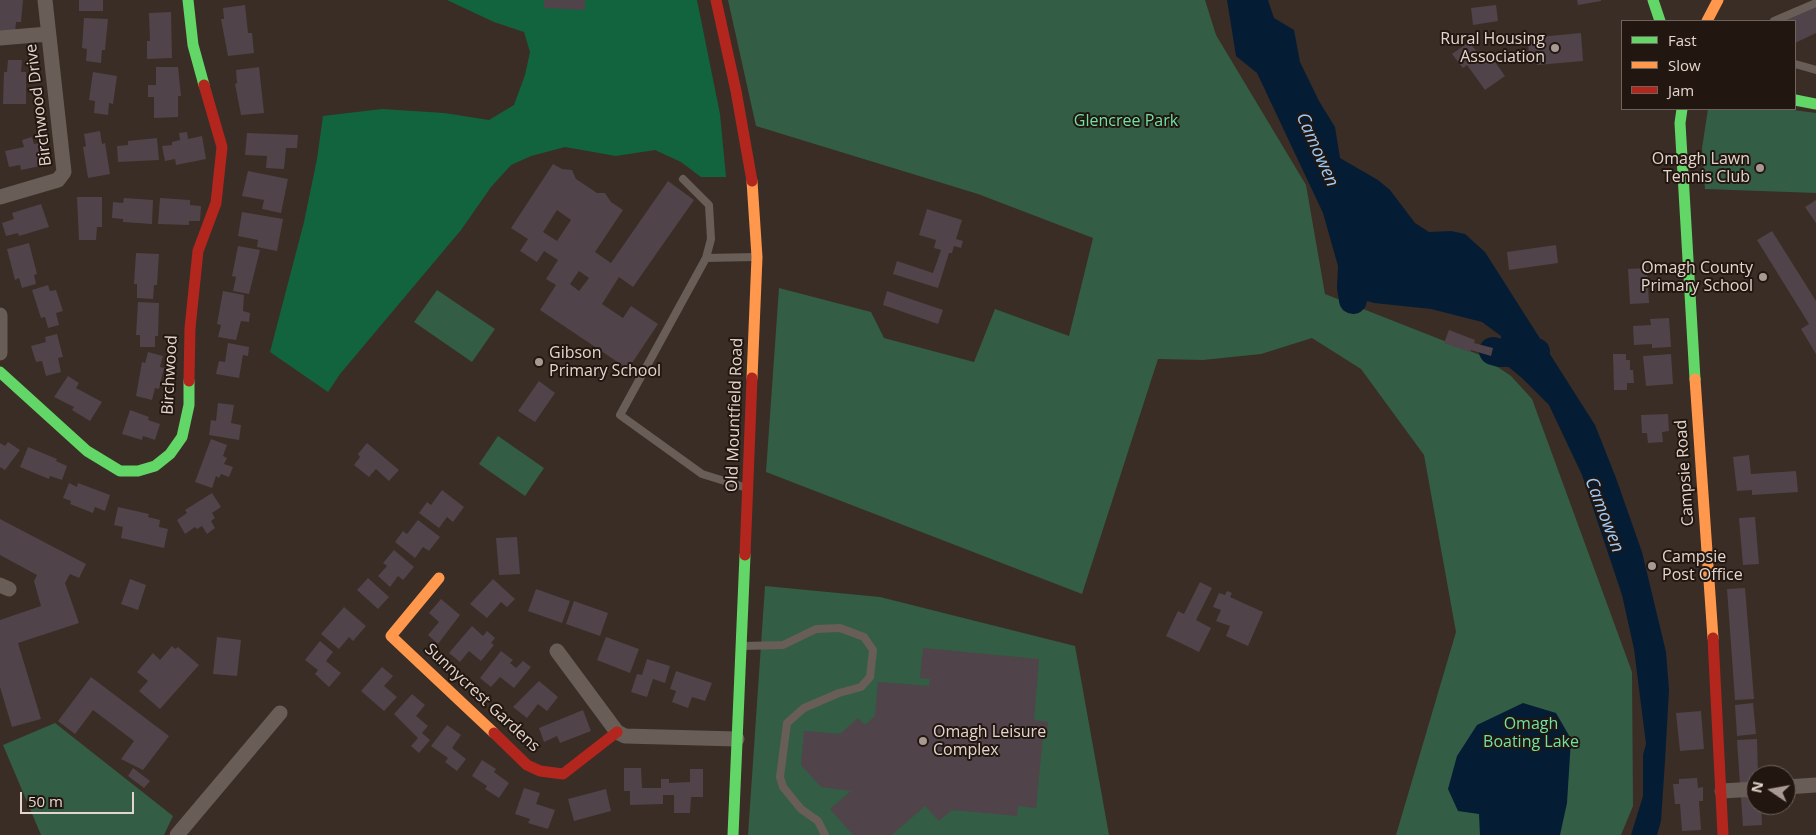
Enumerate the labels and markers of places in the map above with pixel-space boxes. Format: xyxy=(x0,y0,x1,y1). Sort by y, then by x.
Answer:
place label: Rural Housing Association xyxy=(1440,29,1545,67)
marker: Rural Housing Association xyxy=(1549,42,1561,54)
place label: Omagh Lawn Tennis Club xyxy=(1652,149,1750,187)
marker: Omagh Lawn Tennis Club xyxy=(1754,162,1766,174)
place label: Omagh County Primary School xyxy=(1641,258,1753,296)
marker: Omagh County Primary School xyxy=(1757,271,1769,283)
place label: Gibson Primary School xyxy=(549,343,661,381)
marker: Gibson Primary School xyxy=(533,356,545,368)
place label: Campsie Post Office xyxy=(1662,547,1743,585)
marker: Campsie Post Office xyxy=(1646,560,1658,572)
place label: Omagh Leisure Complex xyxy=(933,722,1046,760)
marker: Omagh Leisure Complex xyxy=(917,735,929,747)

